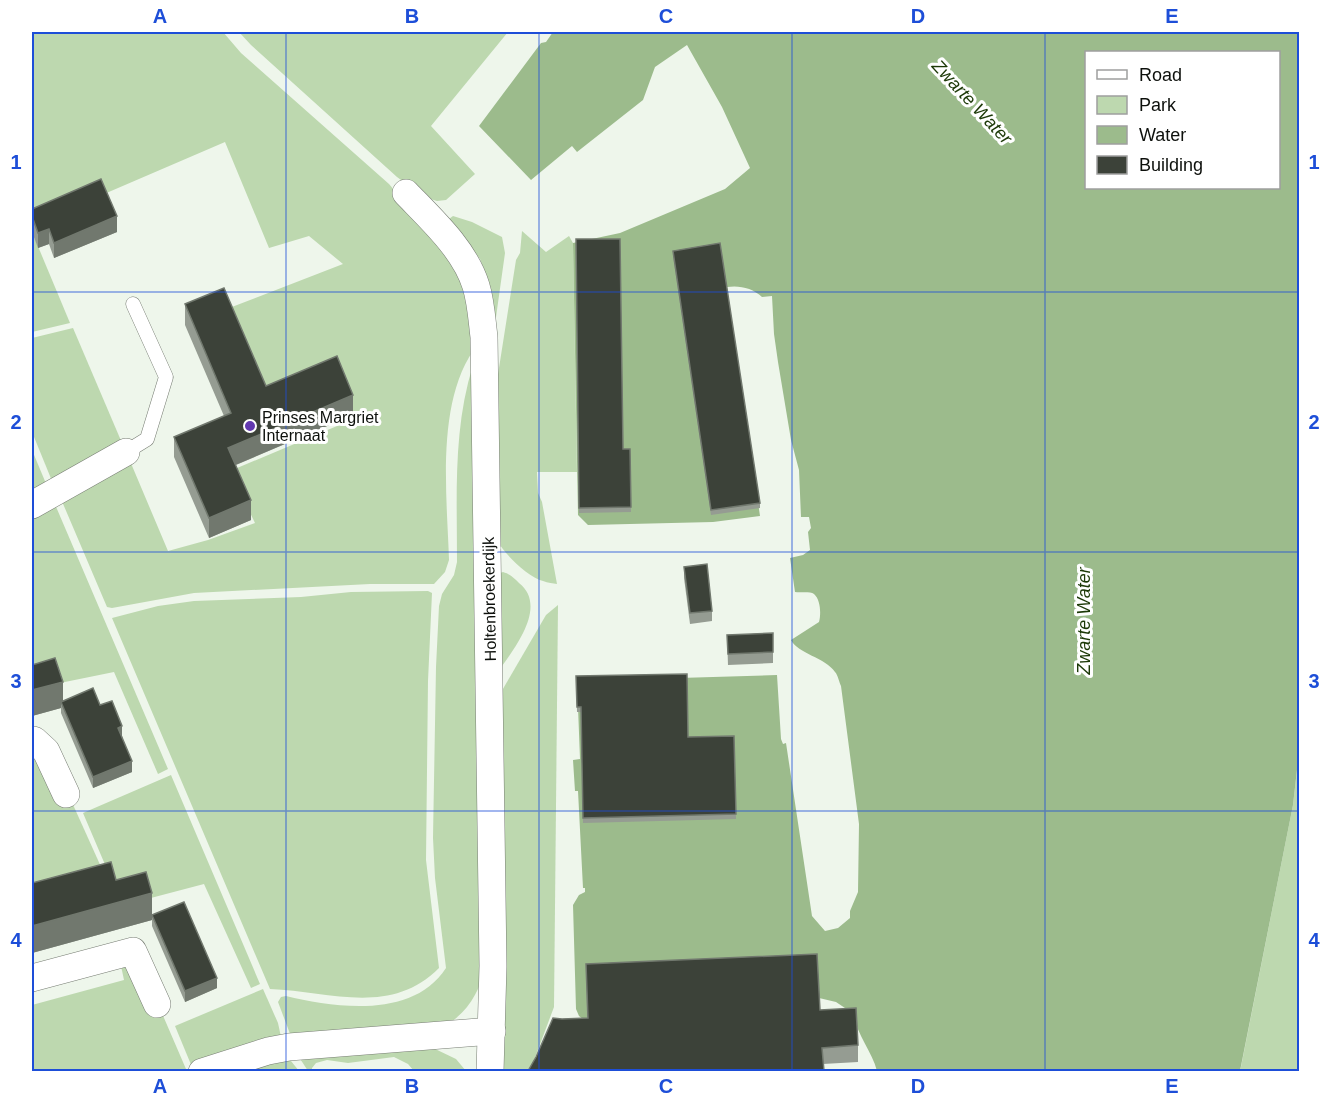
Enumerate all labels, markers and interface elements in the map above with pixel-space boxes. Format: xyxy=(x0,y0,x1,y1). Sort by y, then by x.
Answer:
text: A xyxy=(153,5,167,27)
text: B xyxy=(405,5,419,27)
text: C xyxy=(659,5,673,27)
text: D xyxy=(911,5,925,27)
text: E xyxy=(1165,5,1179,27)
legend xyxy=(1085,51,1280,189)
water label: Zwarte Water xyxy=(927,55,1017,149)
text: Road xyxy=(1139,65,1182,85)
text: Park xyxy=(1139,95,1177,115)
text: Water xyxy=(1139,125,1186,145)
text: 1 xyxy=(10,151,22,173)
text: 1 xyxy=(1308,151,1320,173)
text: Building xyxy=(1139,155,1203,175)
place label: Prinses Margriet Internaat xyxy=(262,409,379,444)
text: 2 xyxy=(10,411,22,433)
text: 2 xyxy=(1308,411,1320,433)
marker: Prinses Margriet Internaat xyxy=(243,419,257,433)
street label: Holtenbroekerdijk xyxy=(480,536,499,661)
water label: Zwarte Water xyxy=(1074,566,1094,676)
text: 3 xyxy=(10,670,22,692)
text: 3 xyxy=(1308,670,1320,692)
text: 4 xyxy=(10,929,22,951)
text: 4 xyxy=(1308,929,1320,951)
text: A xyxy=(153,1075,167,1097)
text: B xyxy=(405,1075,419,1097)
text: C xyxy=(659,1075,673,1097)
text: D xyxy=(911,1075,925,1097)
text: E xyxy=(1165,1075,1179,1097)

